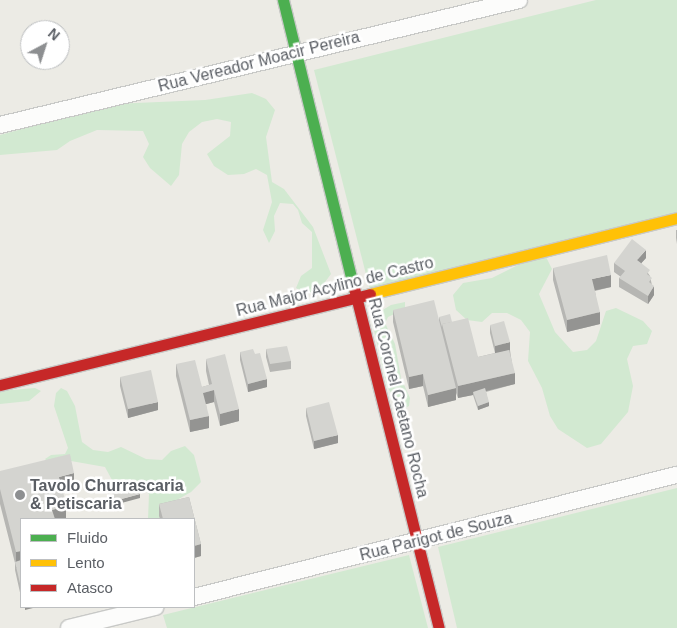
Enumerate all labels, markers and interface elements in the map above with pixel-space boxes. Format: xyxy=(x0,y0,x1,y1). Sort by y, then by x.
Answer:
north arrow xyxy=(20,20,70,70)
text: N xyxy=(45,25,63,44)
street label: Rua Vereador Moacir Pereira xyxy=(156,28,362,96)
street label: Rua Major Acylino de Castro xyxy=(234,253,436,321)
street label: Rua Coronel Caetano Rocha xyxy=(364,296,432,500)
place label: Tavolo Churrascaria & Petiscaria xyxy=(30,476,184,514)
marker: Tavolo Churrascaria & Petiscaria xyxy=(14,489,26,501)
street label: Rua Parigot de Souza xyxy=(358,509,514,565)
legend xyxy=(20,518,195,608)
text: Fluido xyxy=(67,529,108,546)
text: Lento xyxy=(67,554,105,571)
text: Atasco xyxy=(67,579,113,596)

